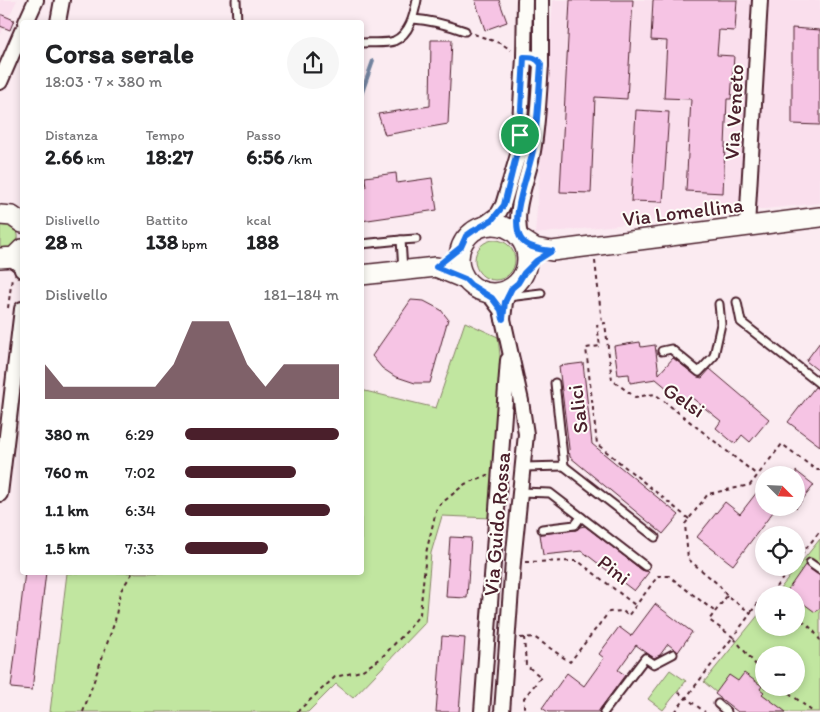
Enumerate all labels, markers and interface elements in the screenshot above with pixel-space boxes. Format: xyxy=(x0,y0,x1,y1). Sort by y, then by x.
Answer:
text: Corsa serale xyxy=(45,36,194,70)
button: share xyxy=(287,37,339,89)
street label: Via Veneto xyxy=(719,64,748,160)
text: 18:03 · 7 × 380 m xyxy=(45,72,162,91)
pin xyxy=(499,114,541,156)
icon: arrive xyxy=(506,121,534,149)
text: Distanza xyxy=(45,127,98,144)
text: Tempo xyxy=(146,127,185,144)
text: Passo xyxy=(246,127,281,144)
text: 2.66 xyxy=(45,144,83,169)
text: 18:27 xyxy=(146,144,194,169)
text: 6:56 xyxy=(246,144,285,169)
text: km xyxy=(83,151,105,168)
text: /km xyxy=(285,151,312,168)
street label: Via Lomellina xyxy=(621,192,745,231)
text: Dislivello xyxy=(45,212,100,229)
text: Battito xyxy=(146,212,188,229)
text: kcal xyxy=(246,212,271,229)
text: 28 xyxy=(45,229,68,254)
text: 138 xyxy=(146,229,178,254)
text: 188 xyxy=(246,229,279,254)
text: m xyxy=(68,236,83,253)
text: bpm xyxy=(178,236,207,253)
text: Dislivello xyxy=(45,285,108,304)
text: 181–184 m xyxy=(264,285,339,304)
street label: Gelsi xyxy=(659,377,710,423)
street label: Salici xyxy=(562,383,593,435)
text: 380 m xyxy=(45,425,89,444)
text: 6:29 xyxy=(125,425,154,444)
street label: Via Guido Rossa xyxy=(478,451,515,597)
text: 760 m xyxy=(45,463,88,482)
text: 7:02 xyxy=(125,463,155,482)
north arrow xyxy=(755,466,805,516)
map controls xyxy=(755,466,805,696)
text: 1.1 km xyxy=(45,501,89,520)
text: 6:34 xyxy=(125,501,156,520)
button: locate xyxy=(755,526,805,576)
text: 1.5 km xyxy=(45,539,90,558)
text: 7:33 xyxy=(125,539,154,558)
street label: Pini xyxy=(593,549,636,590)
button: + xyxy=(755,586,805,636)
button: − xyxy=(755,646,805,696)

